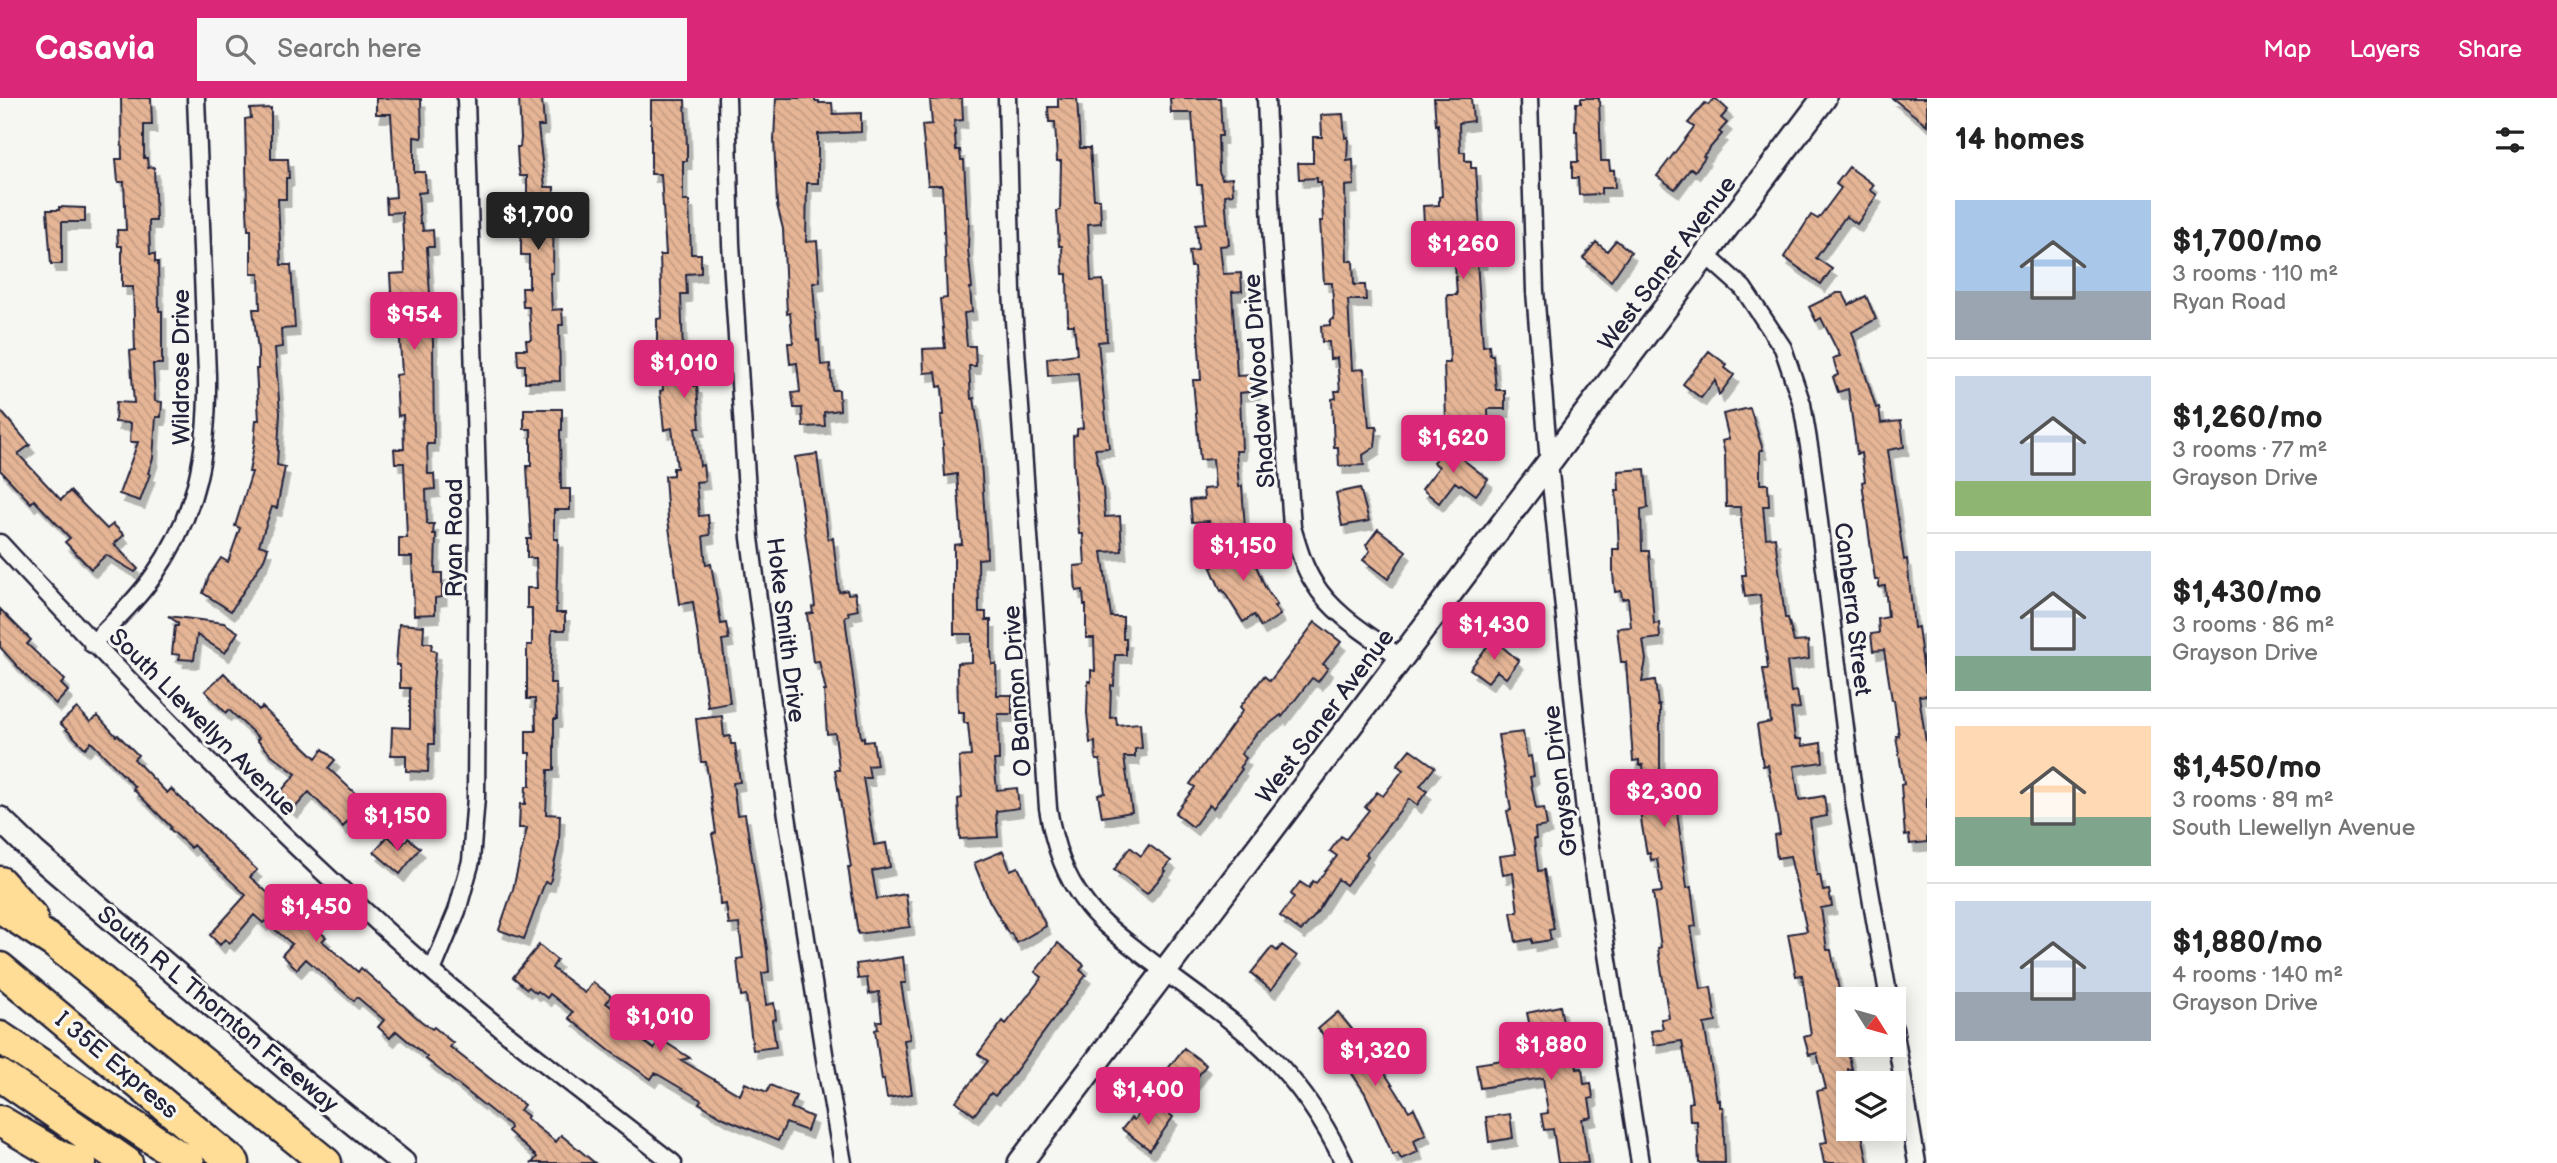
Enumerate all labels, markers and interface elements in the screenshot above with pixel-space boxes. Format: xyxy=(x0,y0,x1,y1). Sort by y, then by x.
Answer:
search box xyxy=(197,18,687,81)
text: Casavia xyxy=(35,29,155,69)
icon: search xyxy=(221,30,259,68)
text: Search here xyxy=(277,34,421,65)
text: Map xyxy=(2263,35,2311,64)
text: Layers xyxy=(2349,35,2420,64)
text: Share xyxy=(2458,35,2522,64)
icon: filters xyxy=(2491,121,2529,159)
text: 14 homes xyxy=(1955,122,2084,158)
street label: West Saner Avenue xyxy=(1592,170,1743,357)
pin: $1,700 xyxy=(481,192,595,252)
text: $1,700 xyxy=(502,201,574,229)
pin: $1,260 xyxy=(1406,222,1520,281)
text: $1,700/mo xyxy=(2172,224,2322,260)
icon: home xyxy=(2011,228,2095,312)
text: $1,260 xyxy=(1427,230,1499,258)
text: 3 rooms · 110 m² xyxy=(2172,260,2338,288)
street label: Shadow Wood Drive xyxy=(1238,273,1281,489)
text: Ryan Road xyxy=(2172,288,2286,316)
street label: Wildrose Drive xyxy=(167,289,196,445)
pin: $954 xyxy=(373,292,455,352)
text: $954 xyxy=(386,301,442,329)
pin: $1,010 xyxy=(627,341,741,400)
text: $1,010 xyxy=(650,349,718,377)
text: $1,260/mo xyxy=(2172,400,2323,436)
icon: home xyxy=(2011,404,2095,488)
pin: $1,620 xyxy=(1396,416,1510,475)
text: $1,620 xyxy=(1417,424,1489,452)
text: 3 rooms · 77 m² xyxy=(2172,436,2328,464)
text: Grayson Drive xyxy=(2172,464,2318,492)
street label: Ryan Road xyxy=(440,478,469,598)
street label: Canberra Street xyxy=(1827,521,1878,698)
pin: $1,150 xyxy=(1186,524,1300,583)
text: $1,150 xyxy=(1209,532,1277,560)
street label: Hoke Smith Drive xyxy=(760,536,811,724)
text: $1,430/mo xyxy=(2172,575,2322,611)
icon: home xyxy=(2011,579,2095,663)
pin: $1,430 xyxy=(1437,602,1551,662)
street label: O Bannon Drive xyxy=(997,604,1038,778)
text: $1,430 xyxy=(1458,611,1530,639)
text: 3 rooms · 86 m² xyxy=(2172,611,2334,639)
street label: South Llewellyn Avenue xyxy=(103,622,303,822)
street label: West Saner Avenue xyxy=(1250,623,1401,810)
text: Grayson Drive xyxy=(2172,639,2318,667)
street label: Grayson Drive xyxy=(1537,704,1584,858)
text: $1,450/mo xyxy=(2172,750,2321,786)
icon: home xyxy=(2011,754,2095,838)
pin: $2,300 xyxy=(1607,770,1721,829)
text: $2,300 xyxy=(1626,778,1702,806)
text: 3 rooms · 89 m² xyxy=(2172,786,2334,814)
pin: $1,150 xyxy=(340,794,454,853)
text: $1,150 xyxy=(363,802,431,830)
text: South Llewellyn Avenue xyxy=(2172,814,2415,842)
pin: $1,450 xyxy=(259,884,373,944)
text: $1,450 xyxy=(280,893,352,921)
street label: South R L Thornton Freeway xyxy=(91,900,344,1119)
text: $1,880/mo xyxy=(2172,925,2323,961)
icon: home xyxy=(2011,929,2095,1013)
text: 4 rooms · 140 m² xyxy=(2172,961,2343,989)
north arrow xyxy=(1836,987,1906,1057)
map controls xyxy=(1836,987,1906,1141)
text: Grayson Drive xyxy=(2172,989,2318,1017)
pin: $1,010 xyxy=(603,995,717,1054)
text: $1,010 xyxy=(626,1003,694,1031)
street label: I 35E Express xyxy=(49,1005,184,1125)
pin: $1,880 xyxy=(1494,1023,1608,1082)
pin: $1,320 xyxy=(1318,1028,1432,1088)
text: $1,880 xyxy=(1515,1031,1587,1059)
text: $1,320 xyxy=(1339,1037,1411,1065)
pin: $1,400 xyxy=(1091,1068,1205,1127)
button: layers xyxy=(1836,1071,1906,1141)
text: $1,400 xyxy=(1112,1076,1184,1104)

